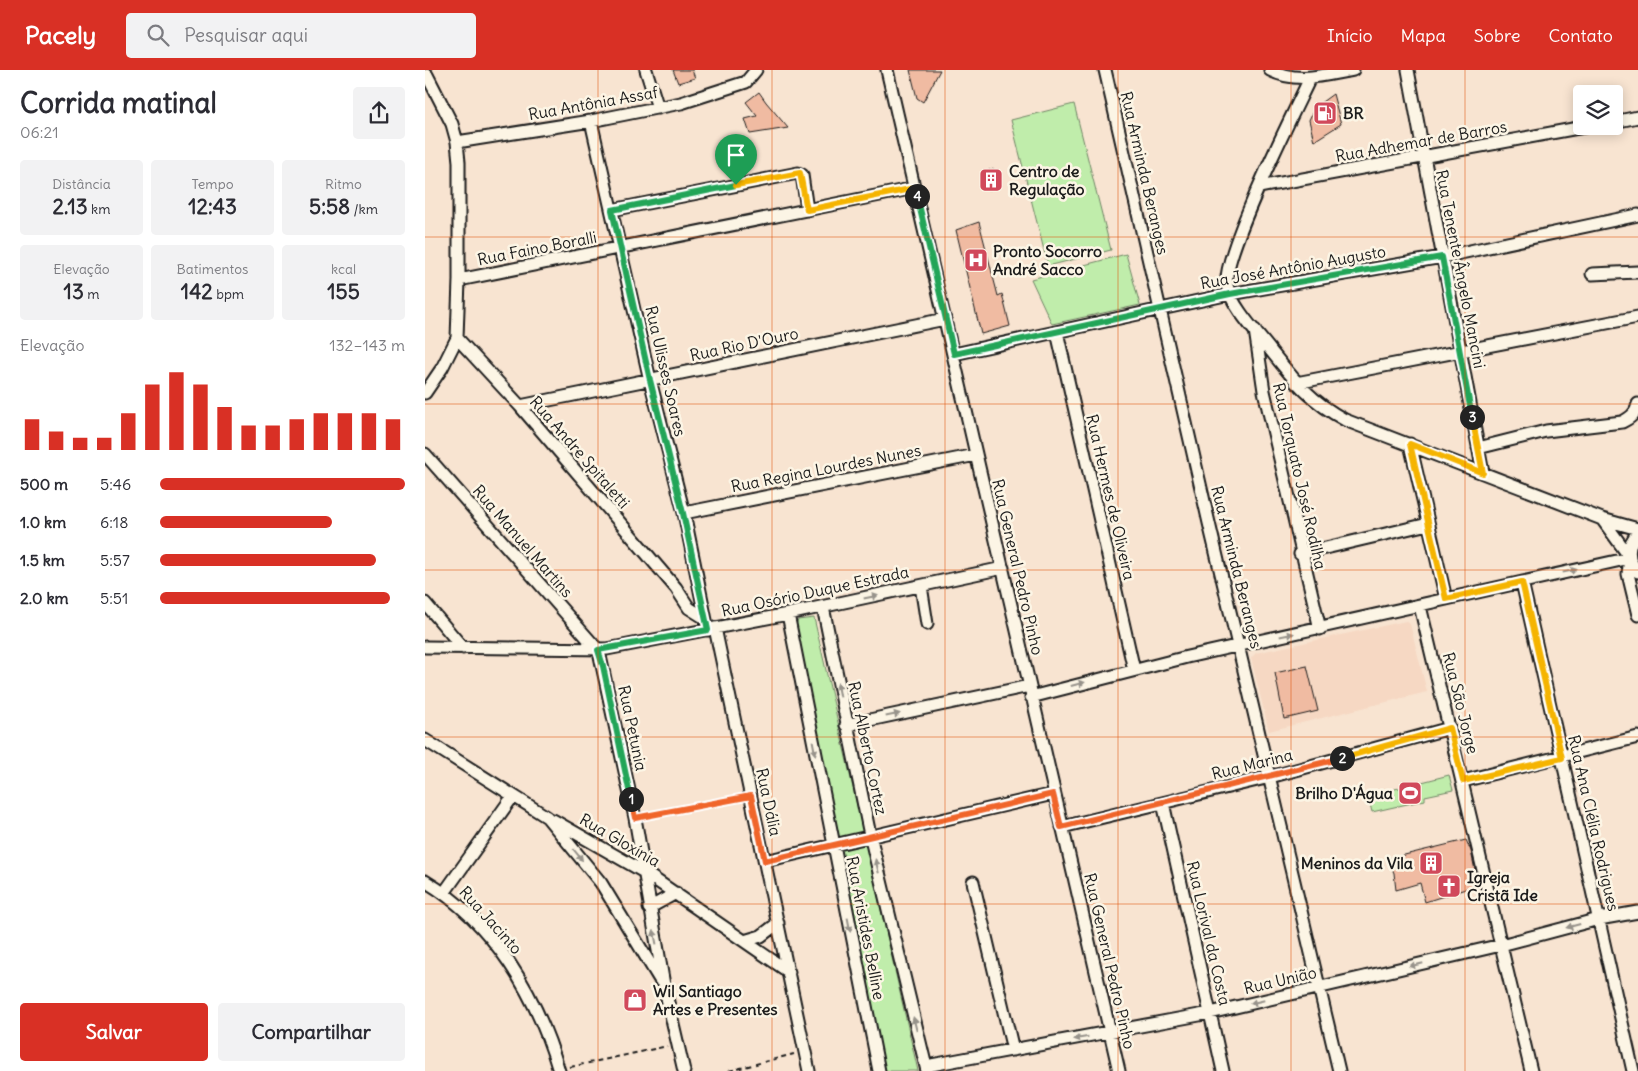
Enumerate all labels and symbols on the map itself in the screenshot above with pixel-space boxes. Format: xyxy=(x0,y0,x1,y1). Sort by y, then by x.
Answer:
street label: Rua Antônia Assaf xyxy=(527,82,660,124)
street label: Rua Arminda Beranges xyxy=(1116,89,1174,257)
fuel station icon: BR xyxy=(1312,100,1338,126)
place label: BR xyxy=(1343,103,1364,123)
street label: Rua Adhemar de Barros xyxy=(1334,116,1508,166)
pin xyxy=(715,134,757,185)
place label: Centro de Regulação xyxy=(1009,161,1084,200)
building icon: Centro de Regulação xyxy=(978,167,1004,193)
street label: Rua Tenente Ângelo Mancini xyxy=(1432,168,1490,370)
pin: 4 xyxy=(905,184,929,208)
street label: Rua Faino Boralli xyxy=(476,227,598,269)
place label: Pronto Socorro André Sacco xyxy=(993,241,1102,279)
street label: Rua José Antônio Augusto xyxy=(1199,241,1387,293)
hospital icon: Pronto Socorro André Sacco xyxy=(963,247,989,273)
street label: Rua Ulisses Soares xyxy=(641,304,691,438)
street label: Rua Rio D'Ouro xyxy=(688,323,800,365)
street label: Rua Torquato José Rodilha xyxy=(1269,381,1331,571)
street label: Rua Andre Spitaletti xyxy=(526,392,634,512)
pin: 3 xyxy=(1459,404,1485,430)
street label: Rua Hermes de Oliveira xyxy=(1082,412,1140,582)
street label: Rua Regina Lourdes Nunes xyxy=(729,440,923,496)
street label: Rua General Pedro Pinho xyxy=(988,477,1048,657)
street label: Rua Manuel Martins xyxy=(469,481,577,601)
street label: Rua Arminda Beranges xyxy=(1207,484,1267,650)
street label: Rua Osório Duque Estrada xyxy=(719,561,911,621)
one-way arrow xyxy=(1562,567,1578,575)
one-way arrow xyxy=(863,592,879,600)
one-way arrow xyxy=(1280,631,1296,639)
street label: Rua São Jorge xyxy=(1439,650,1483,756)
street label: Rua Alberto Cortez xyxy=(844,680,892,817)
one-way arrow xyxy=(1070,680,1086,688)
one-way arrow xyxy=(835,682,843,697)
street label: Rua Petunia xyxy=(614,684,652,772)
one-way arrow xyxy=(886,710,902,718)
street label: Rua Ana Clélia Rodrigues xyxy=(1564,733,1624,913)
one-way arrow xyxy=(810,740,818,756)
street label: Rua Marina xyxy=(1209,744,1295,784)
pin: 2 xyxy=(1329,746,1355,770)
street label: Rua Dália xyxy=(752,766,786,838)
sports icon: Brilho D'Água xyxy=(1397,780,1423,806)
place label: Brilho D'Água xyxy=(1295,783,1393,804)
pin: 1 xyxy=(619,786,643,812)
street label: Rua Gloxínia xyxy=(576,809,664,871)
one-way arrow xyxy=(572,848,583,861)
building icon: Meninos da Vila xyxy=(1418,850,1444,876)
place label: Meninos da Vila xyxy=(1301,853,1413,873)
street label: Rua Aristides Belline xyxy=(842,855,890,1001)
one-way arrow xyxy=(873,858,881,873)
street label: Rua Lorival da Costa xyxy=(1183,859,1235,1007)
place label: Igreja Cristã Ide xyxy=(1467,867,1538,905)
street label: Rua General Pedro Pinho xyxy=(1080,871,1140,1051)
church icon: Igreja Cristã Ide xyxy=(1436,873,1462,899)
street label: Rua Jacinto xyxy=(455,882,527,958)
one-way arrow xyxy=(845,917,853,932)
one-way arrow xyxy=(1566,922,1581,930)
one-way arrow xyxy=(650,929,658,945)
one-way arrow xyxy=(1408,961,1423,969)
street label: Rua União xyxy=(1242,962,1318,998)
place label: Wil Santiago Artes e Presentes xyxy=(653,981,778,1019)
shop icon: Wil Santiago Artes e Presentes xyxy=(622,987,648,1013)
one-way arrow xyxy=(1250,998,1265,1006)
one-way arrow xyxy=(911,1016,919,1031)
one-way arrow xyxy=(1073,1035,1089,1043)

